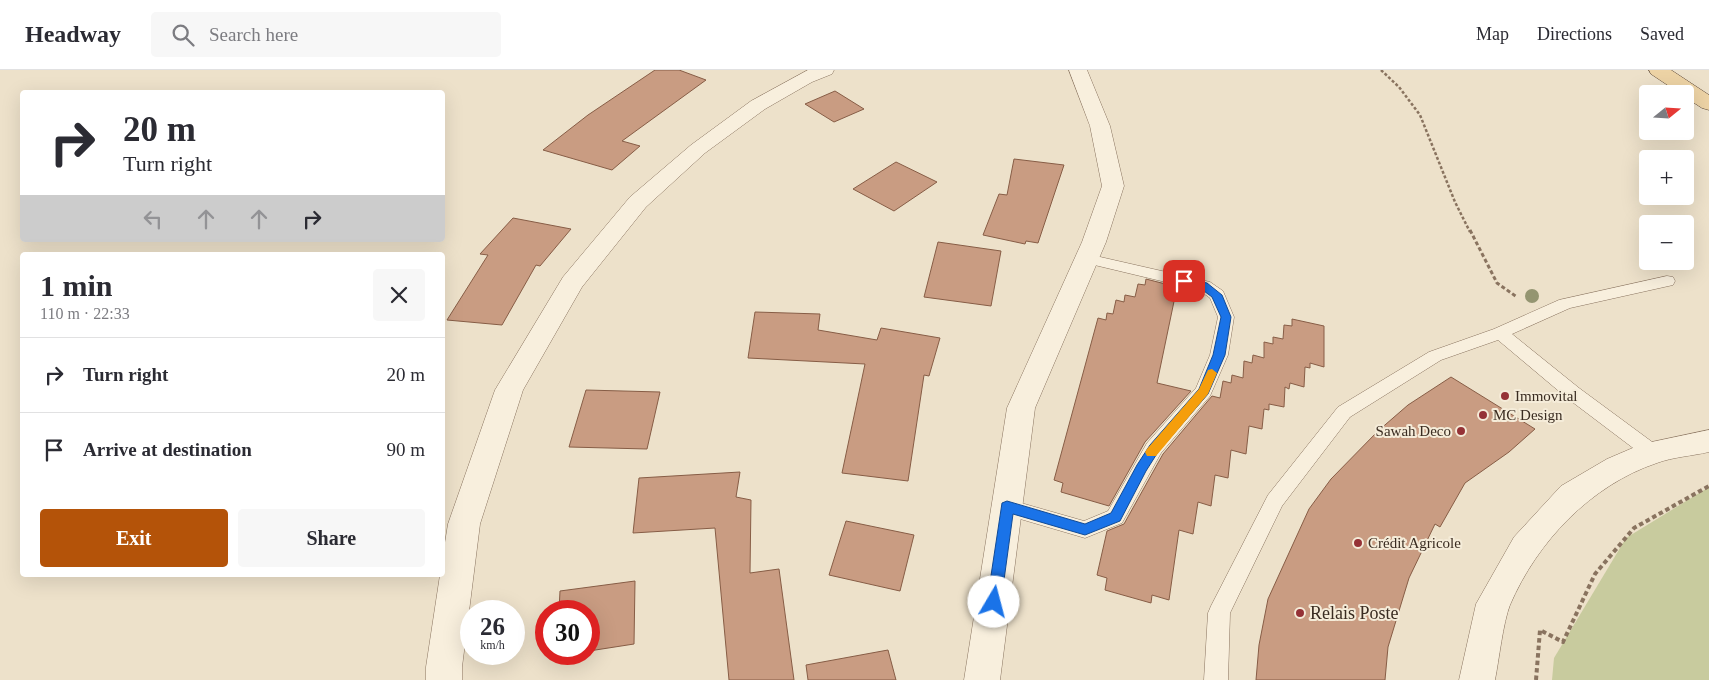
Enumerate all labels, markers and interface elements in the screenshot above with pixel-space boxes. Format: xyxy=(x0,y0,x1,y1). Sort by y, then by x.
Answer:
search box xyxy=(151,12,501,57)
text: Headway xyxy=(25,21,121,47)
icon: search xyxy=(169,21,197,49)
text: Search here xyxy=(209,24,298,45)
text: Map xyxy=(1476,24,1509,44)
text: Directions xyxy=(1537,24,1612,44)
text: Saved xyxy=(1640,24,1684,44)
north arrow xyxy=(1639,85,1694,140)
map controls xyxy=(1639,85,1694,270)
icon: right xyxy=(40,110,105,175)
text: 20 m xyxy=(123,110,196,149)
button: + xyxy=(1639,150,1694,205)
text: Turn right xyxy=(123,151,212,176)
icon: left xyxy=(139,205,167,233)
icon: ahead xyxy=(192,205,220,233)
icon: ahead xyxy=(245,205,273,233)
icon: right xyxy=(298,205,326,233)
button: − xyxy=(1639,215,1694,270)
pin xyxy=(1163,260,1205,302)
icon: arrive xyxy=(1170,267,1198,295)
text: 1 min xyxy=(40,269,113,302)
button: close xyxy=(373,269,425,321)
text: 110 m · 22:33 xyxy=(40,305,130,322)
icon: right xyxy=(40,361,68,389)
text: Turn right xyxy=(83,364,168,385)
text: 20 m xyxy=(386,364,425,385)
place label: Immovital xyxy=(1515,388,1578,404)
marker: Immovital xyxy=(1499,390,1511,402)
place label: MC Design xyxy=(1493,407,1563,423)
marker: MC Design xyxy=(1477,409,1489,421)
place label: Sawah Deco xyxy=(1376,423,1451,439)
marker: Sawah Deco xyxy=(1455,425,1467,437)
icon: arrive xyxy=(40,436,68,464)
text: Arrive at destination xyxy=(83,439,252,460)
text: 90 m xyxy=(386,439,425,460)
button: Exit xyxy=(40,509,228,567)
button: Share xyxy=(238,509,425,567)
place label: Crédit Agricole xyxy=(1368,535,1461,551)
marker: Crédit Agricole xyxy=(1352,537,1364,549)
position arrow xyxy=(967,575,1019,627)
speed limit sign: 30 xyxy=(535,600,600,665)
place label: Relais Poste xyxy=(1310,603,1399,623)
marker: Relais Poste xyxy=(1294,607,1306,619)
text: 26 xyxy=(480,613,505,640)
text: km/h xyxy=(480,638,505,652)

